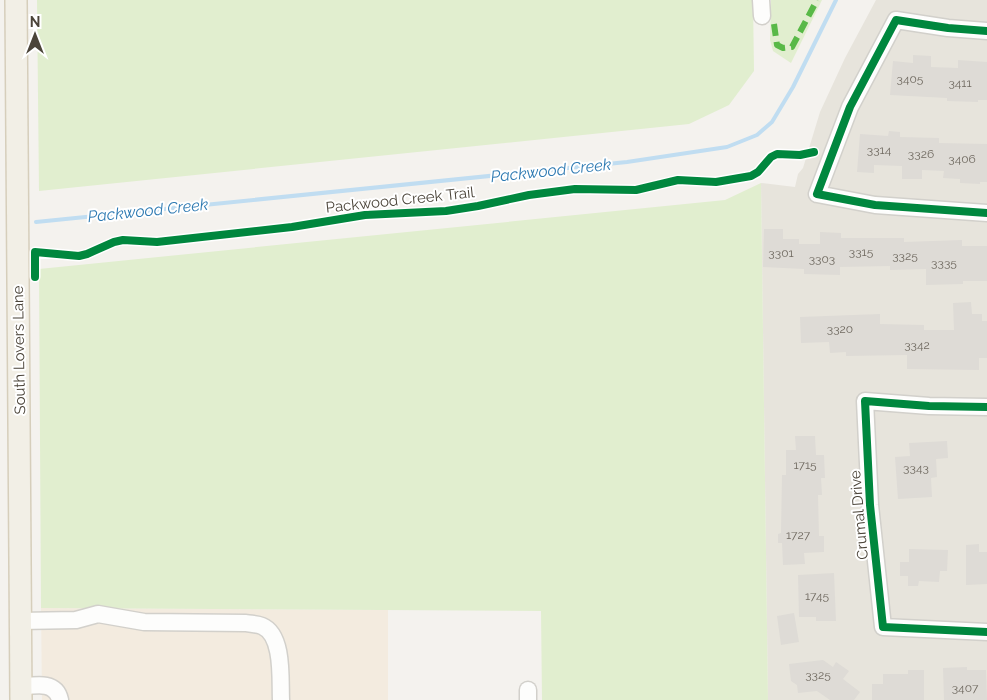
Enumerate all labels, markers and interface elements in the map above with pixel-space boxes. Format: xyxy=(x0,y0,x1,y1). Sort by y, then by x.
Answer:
north arrow xyxy=(10,10,60,60)
text: N xyxy=(30,14,40,30)
house number: 3405 xyxy=(897,72,924,86)
house number: 3411 xyxy=(948,76,972,90)
house number: 3314 xyxy=(867,143,892,157)
house number: 3326 xyxy=(908,147,934,161)
house number: 3406 xyxy=(948,152,976,166)
water label: Packwood Creek xyxy=(490,155,613,186)
street label: Packwood Creek Trail xyxy=(325,183,476,217)
water label: Packwood Creek xyxy=(87,195,210,226)
house number: 3315 xyxy=(849,245,874,259)
house number: 3301 xyxy=(768,246,794,260)
house number: 3325 xyxy=(892,249,918,263)
house number: 3303 xyxy=(809,252,835,266)
house number: 3335 xyxy=(931,256,957,270)
street label: South Lovers Lane xyxy=(9,285,29,415)
house number: 3320 xyxy=(827,322,853,336)
house number: 3342 xyxy=(904,338,930,352)
house number: 1715 xyxy=(793,458,817,472)
house number: 3343 xyxy=(903,461,929,475)
street label: Crumal Drive xyxy=(846,469,872,560)
house number: 1727 xyxy=(786,528,811,542)
house number: 1745 xyxy=(805,589,829,603)
house number: 3325 xyxy=(805,668,831,682)
house number: 3407 xyxy=(952,681,979,695)

